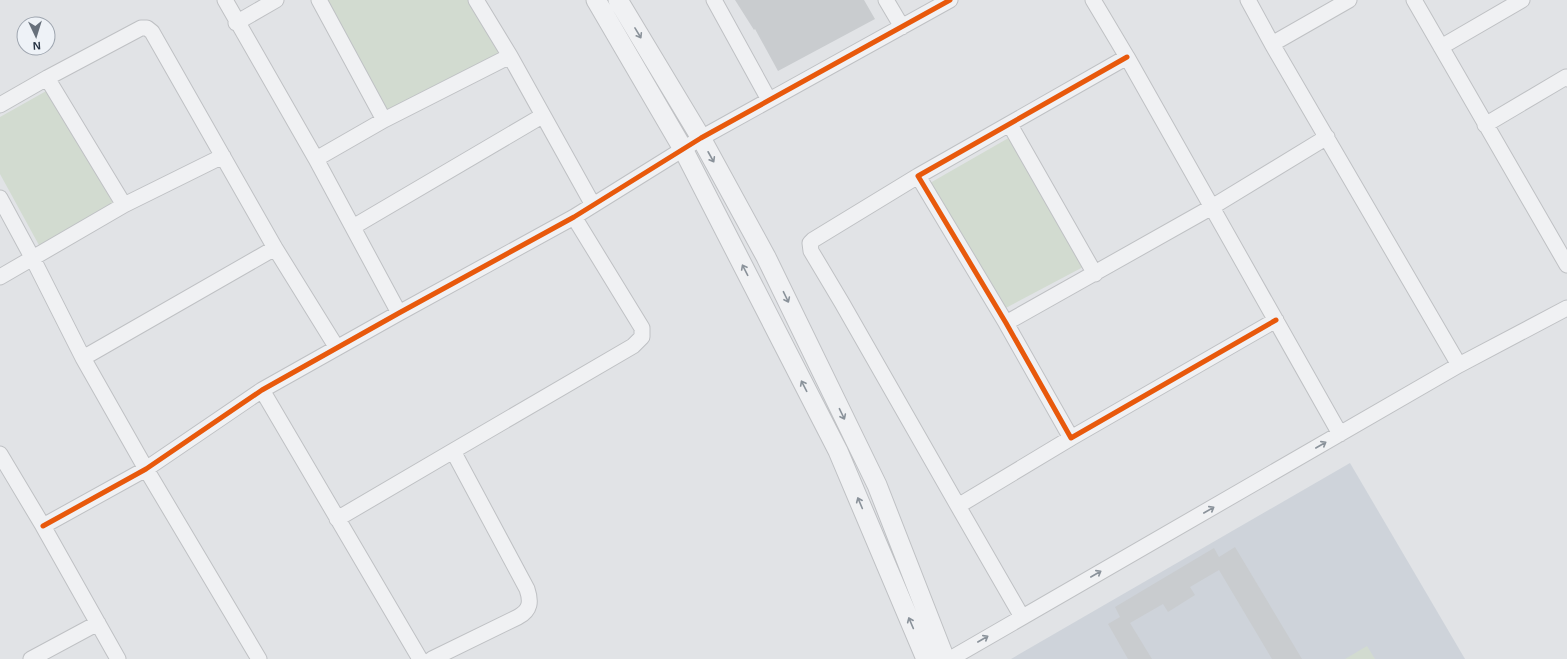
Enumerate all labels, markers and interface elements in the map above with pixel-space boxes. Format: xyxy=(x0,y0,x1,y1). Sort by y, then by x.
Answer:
north arrow xyxy=(16,16,56,56)
one-way arrow xyxy=(635,27,643,39)
text: N xyxy=(32,40,41,52)
one-way arrow xyxy=(708,151,716,163)
one-way arrow xyxy=(741,265,748,277)
one-way arrow xyxy=(783,291,790,303)
one-way arrow xyxy=(800,380,808,392)
one-way arrow xyxy=(839,408,846,420)
one-way arrow xyxy=(1315,440,1327,448)
one-way arrow xyxy=(856,498,863,510)
one-way arrow xyxy=(1203,505,1215,513)
one-way arrow xyxy=(1090,570,1102,578)
one-way arrow xyxy=(906,618,914,630)
one-way arrow xyxy=(977,635,989,643)

